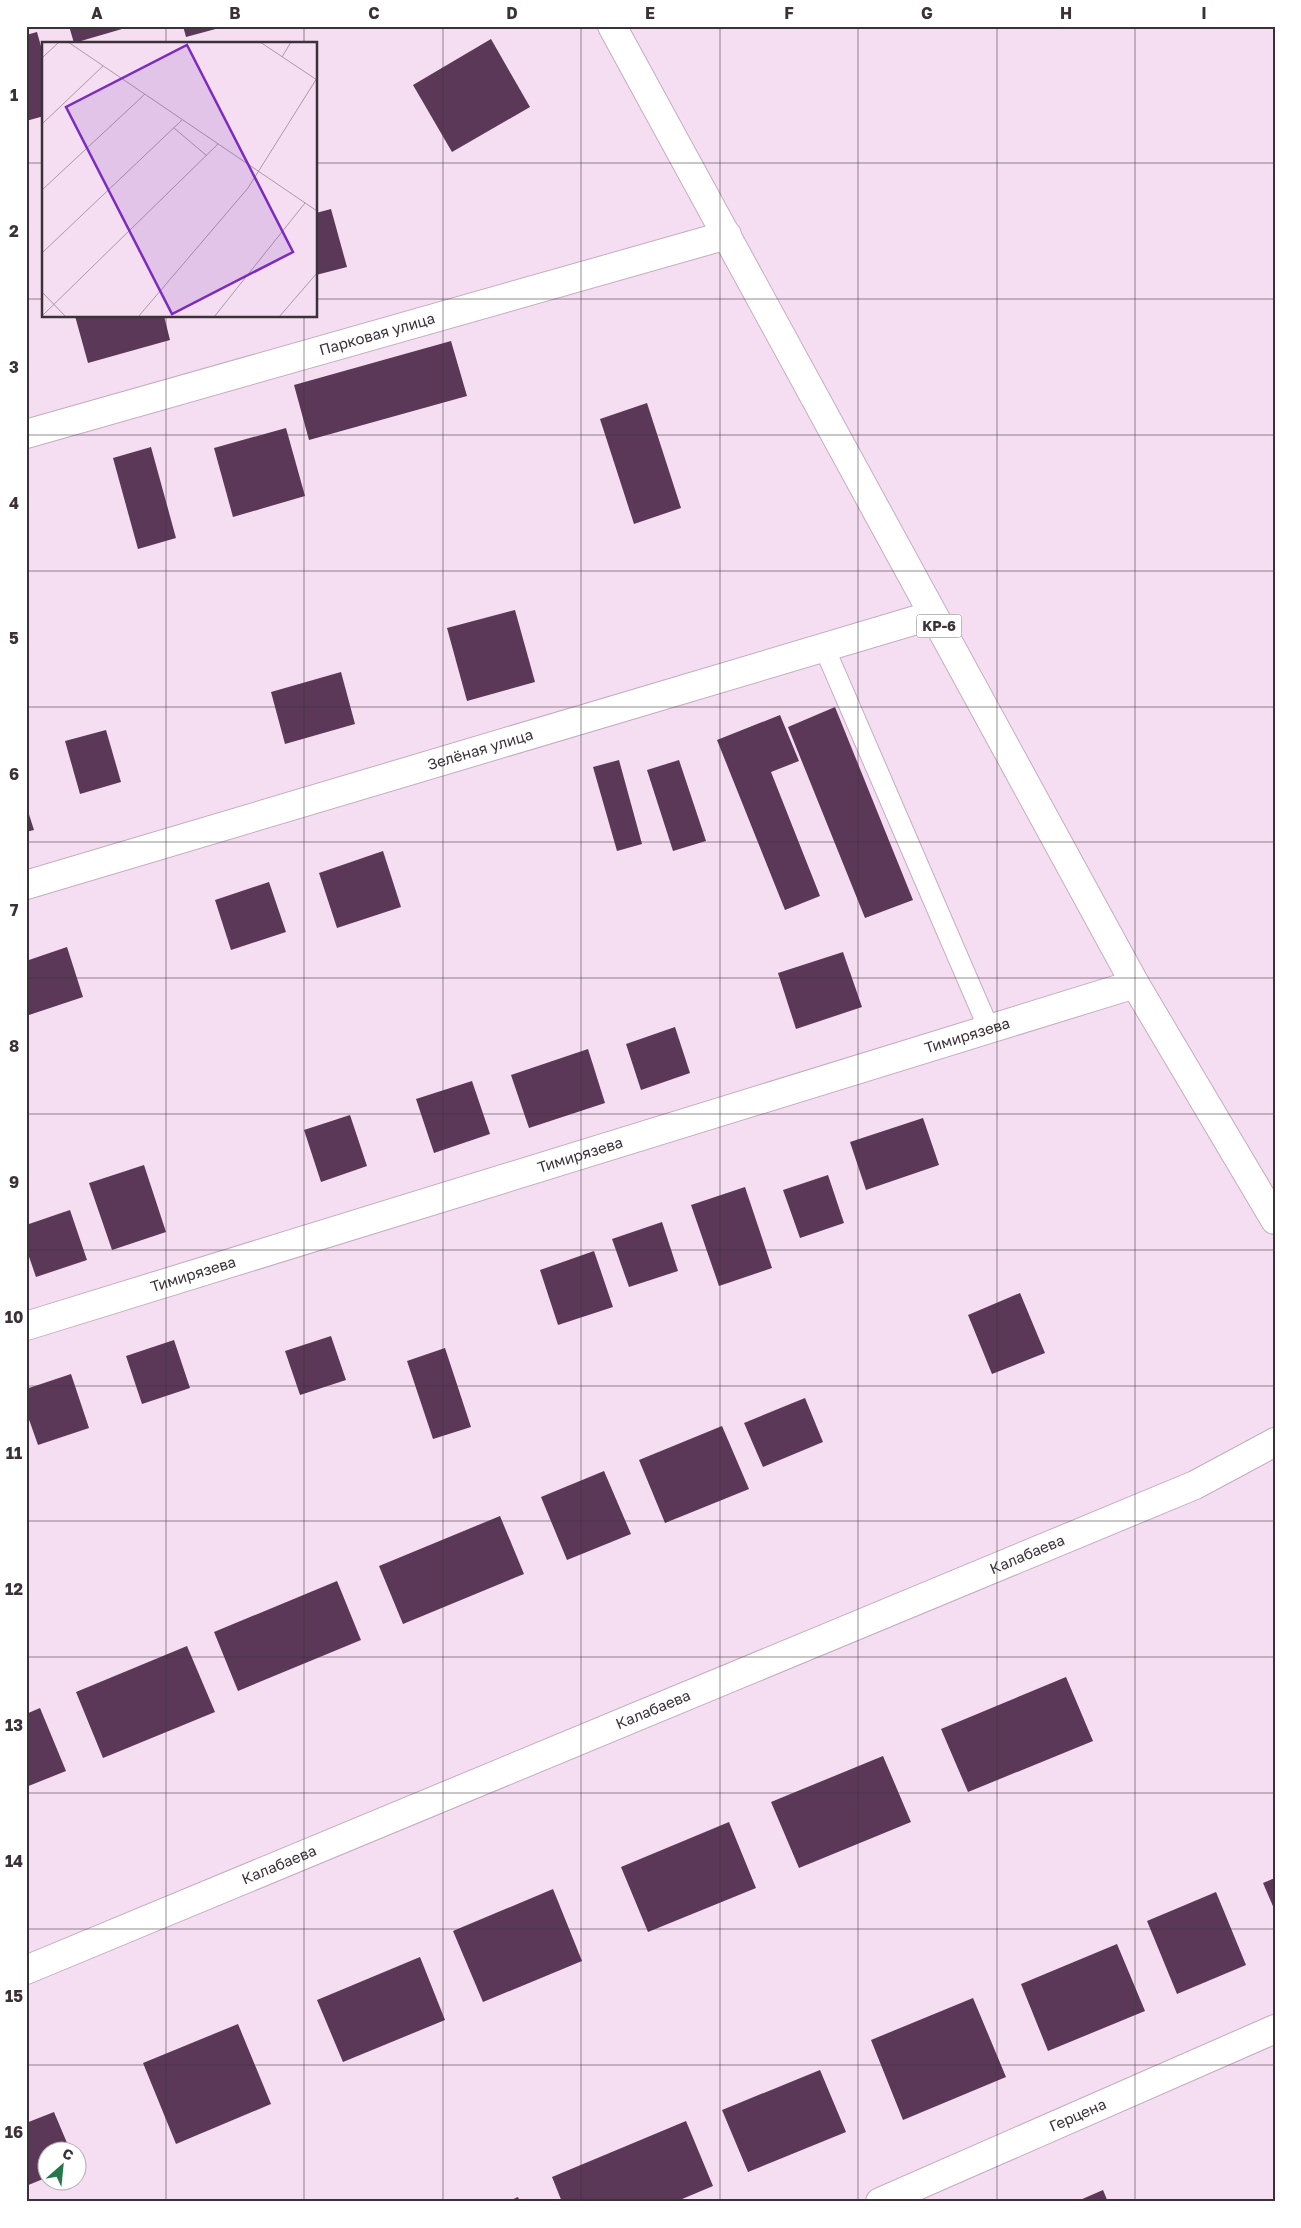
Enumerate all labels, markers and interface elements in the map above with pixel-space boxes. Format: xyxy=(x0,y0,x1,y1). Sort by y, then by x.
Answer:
text: A xyxy=(91,3,103,23)
text: B xyxy=(229,3,241,23)
text: C xyxy=(368,3,380,23)
text: D xyxy=(506,3,518,23)
text: E xyxy=(645,3,655,23)
text: F xyxy=(784,3,794,23)
text: G xyxy=(921,3,933,23)
text: H xyxy=(1060,3,1072,23)
text: I xyxy=(1201,3,1207,23)
inset map xyxy=(42,42,318,318)
text: 1 xyxy=(10,85,18,105)
text: 2 xyxy=(9,221,19,241)
street label: Парковая улица xyxy=(317,308,437,358)
text: 3 xyxy=(9,357,19,377)
text: 4 xyxy=(9,493,19,513)
road number: KP-6 xyxy=(916,614,962,638)
text: 5 xyxy=(9,628,19,648)
street label: Зелёная улица xyxy=(425,725,535,773)
text: 6 xyxy=(9,764,19,784)
text: 7 xyxy=(10,900,19,920)
street label: Тимирязева xyxy=(922,1013,1012,1056)
text: 8 xyxy=(9,1036,19,1056)
street label: Тимирязева xyxy=(535,1132,625,1176)
text: 9 xyxy=(9,1172,19,1192)
street label: Тимирязева xyxy=(148,1252,238,1295)
text: 10 xyxy=(5,1307,23,1327)
text: 11 xyxy=(6,1443,22,1463)
street label: Калабаева xyxy=(987,1530,1067,1577)
text: 12 xyxy=(5,1579,23,1599)
street label: Калабаева xyxy=(613,1685,693,1732)
text: 13 xyxy=(5,1715,23,1735)
street label: Калабаева xyxy=(239,1841,319,1888)
text: 14 xyxy=(5,1851,23,1871)
text: 15 xyxy=(5,1986,23,2006)
street label: Герцена xyxy=(1046,2094,1109,2135)
text: 16 xyxy=(5,2122,23,2142)
north arrow xyxy=(38,2140,88,2190)
text: С xyxy=(60,2144,76,2164)

